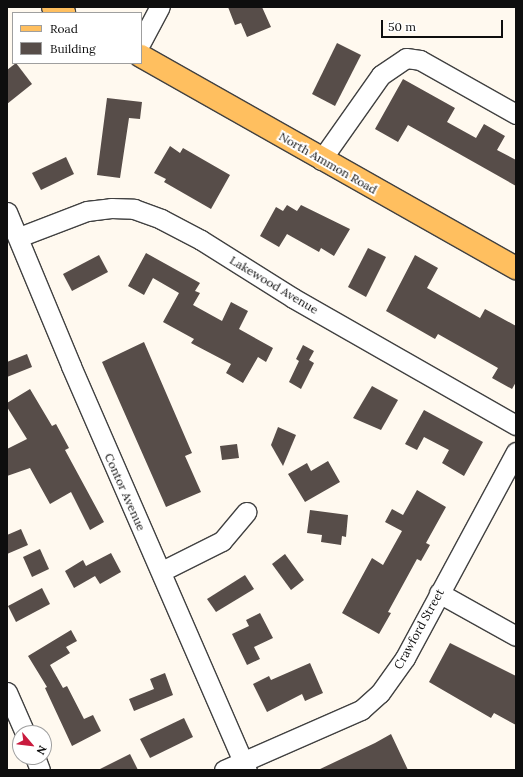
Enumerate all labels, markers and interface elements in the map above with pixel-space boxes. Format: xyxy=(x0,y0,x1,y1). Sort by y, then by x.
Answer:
legend xyxy=(12,12,142,64)
scale bar xyxy=(383,12,505,38)
text: 50 m xyxy=(388,19,416,34)
text: Road xyxy=(50,21,78,36)
text: Building xyxy=(50,41,96,56)
street label: North Ammon Road xyxy=(277,129,379,197)
street label: Lakewood Avenue xyxy=(227,253,321,317)
street label: Contor Avenue xyxy=(101,451,149,533)
street label: Crawford Street xyxy=(391,586,447,672)
north arrow xyxy=(12,725,52,765)
text: N xyxy=(34,743,50,757)

